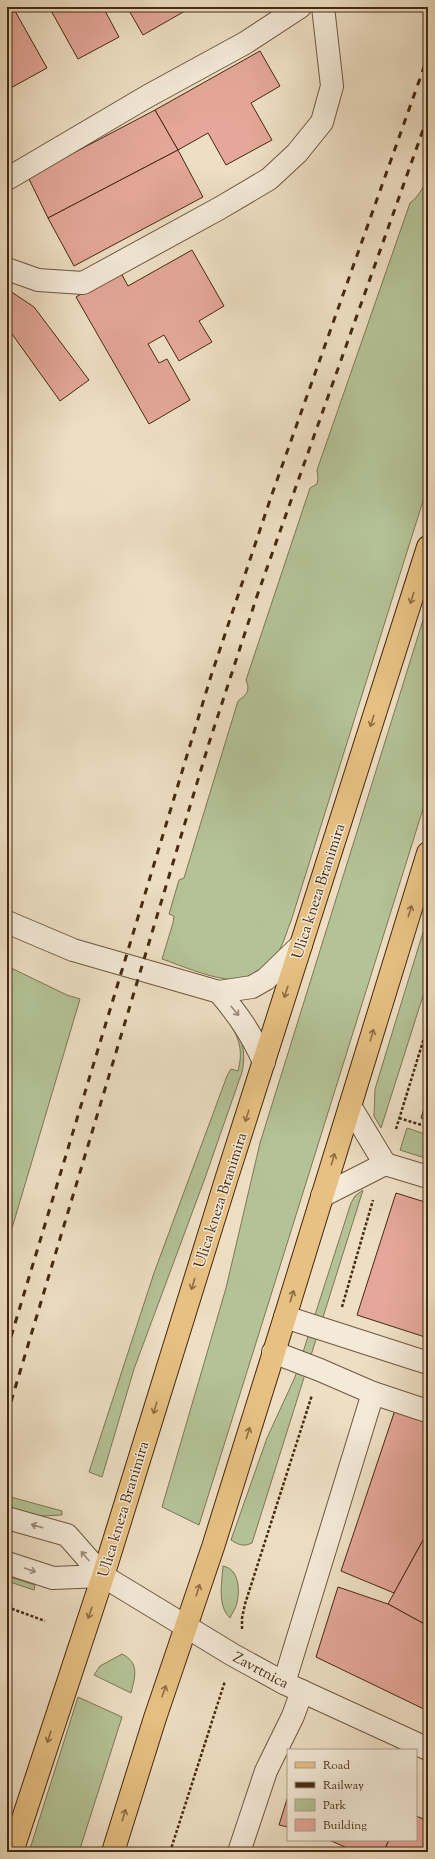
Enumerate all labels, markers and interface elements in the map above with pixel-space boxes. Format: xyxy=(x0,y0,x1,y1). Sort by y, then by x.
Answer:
one-way arrow xyxy=(408,591,415,604)
one-way arrow xyxy=(368,715,375,728)
street label: Ulica kneza Branimira xyxy=(288,821,351,962)
one-way arrow xyxy=(407,904,414,917)
one-way arrow xyxy=(282,985,289,998)
one-way arrow xyxy=(231,1006,240,1016)
one-way arrow xyxy=(369,1028,376,1041)
one-way arrow xyxy=(242,1109,250,1121)
street label: Ulica kneza Branimira xyxy=(190,1130,253,1271)
one-way arrow xyxy=(330,1153,337,1166)
one-way arrow xyxy=(189,1277,197,1289)
one-way arrow xyxy=(289,1290,296,1303)
one-way arrow xyxy=(150,1402,158,1414)
one-way arrow xyxy=(245,1427,252,1440)
street label: Ulica kneza Branimira xyxy=(94,1439,155,1580)
one-way arrow xyxy=(31,1522,44,1529)
one-way arrow xyxy=(80,1550,89,1561)
one-way arrow xyxy=(24,1567,36,1575)
one-way arrow xyxy=(195,1584,203,1596)
one-way arrow xyxy=(86,1606,93,1619)
street label: Zavrtnica xyxy=(229,1648,292,1695)
one-way arrow xyxy=(161,1685,168,1698)
one-way arrow xyxy=(45,1730,53,1742)
legend xyxy=(287,1749,417,1841)
text: Road xyxy=(323,1757,350,1775)
text: Railway xyxy=(323,1777,364,1795)
text: Park xyxy=(323,1797,346,1815)
one-way arrow xyxy=(121,1808,128,1821)
text: Building xyxy=(323,1817,367,1835)

